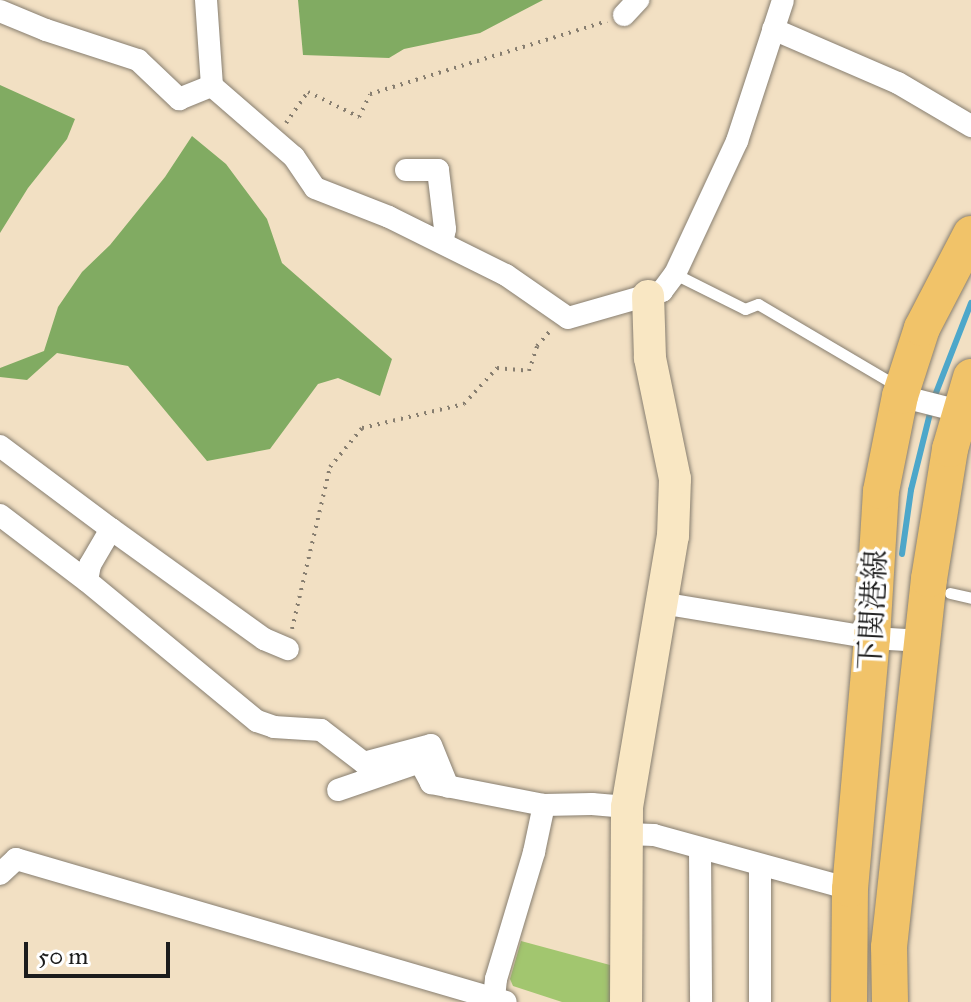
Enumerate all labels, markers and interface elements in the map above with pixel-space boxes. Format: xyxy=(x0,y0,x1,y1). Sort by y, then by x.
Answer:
street label: 下関港線 xyxy=(852,549,894,671)
scale bar xyxy=(28,926,174,976)
text: 50 m xyxy=(38,941,88,971)

